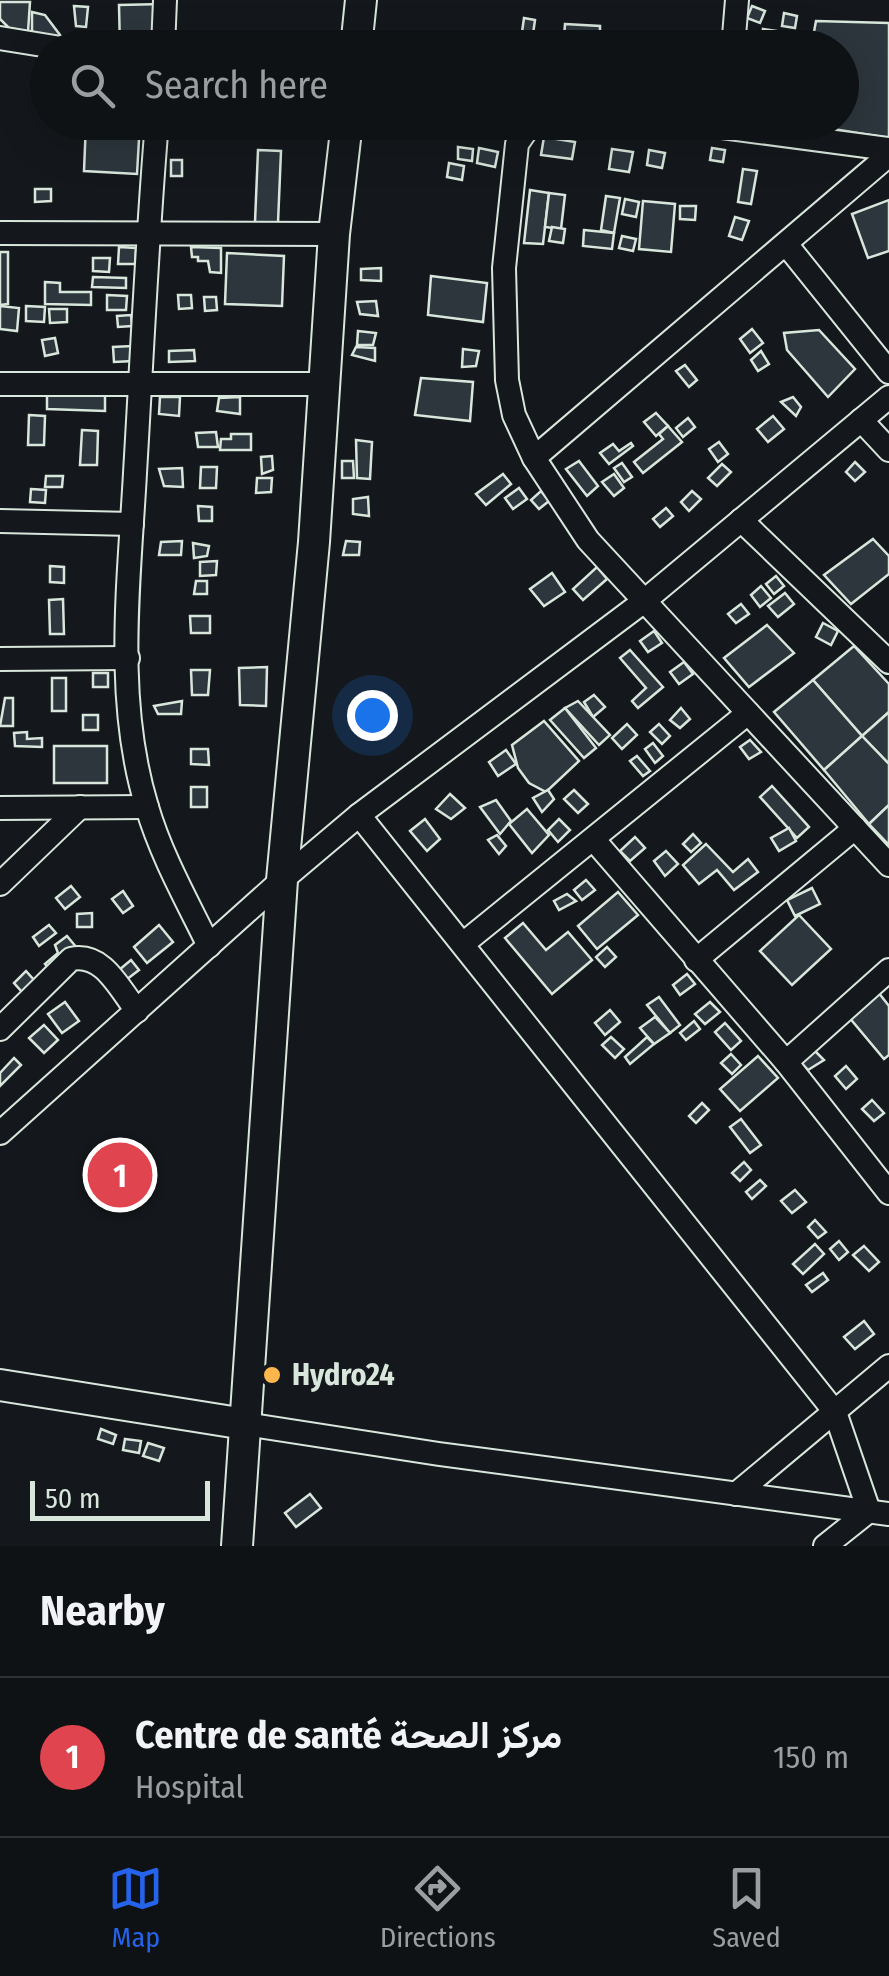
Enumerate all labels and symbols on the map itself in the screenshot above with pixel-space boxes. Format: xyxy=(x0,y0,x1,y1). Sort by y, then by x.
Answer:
your location xyxy=(347,690,398,741)
pin: 1 xyxy=(88,1138,152,1212)
place label: Hydro24 xyxy=(292,1357,395,1393)
marker: Hydro24 xyxy=(261,1364,283,1386)
scale bar xyxy=(30,1476,210,1520)

